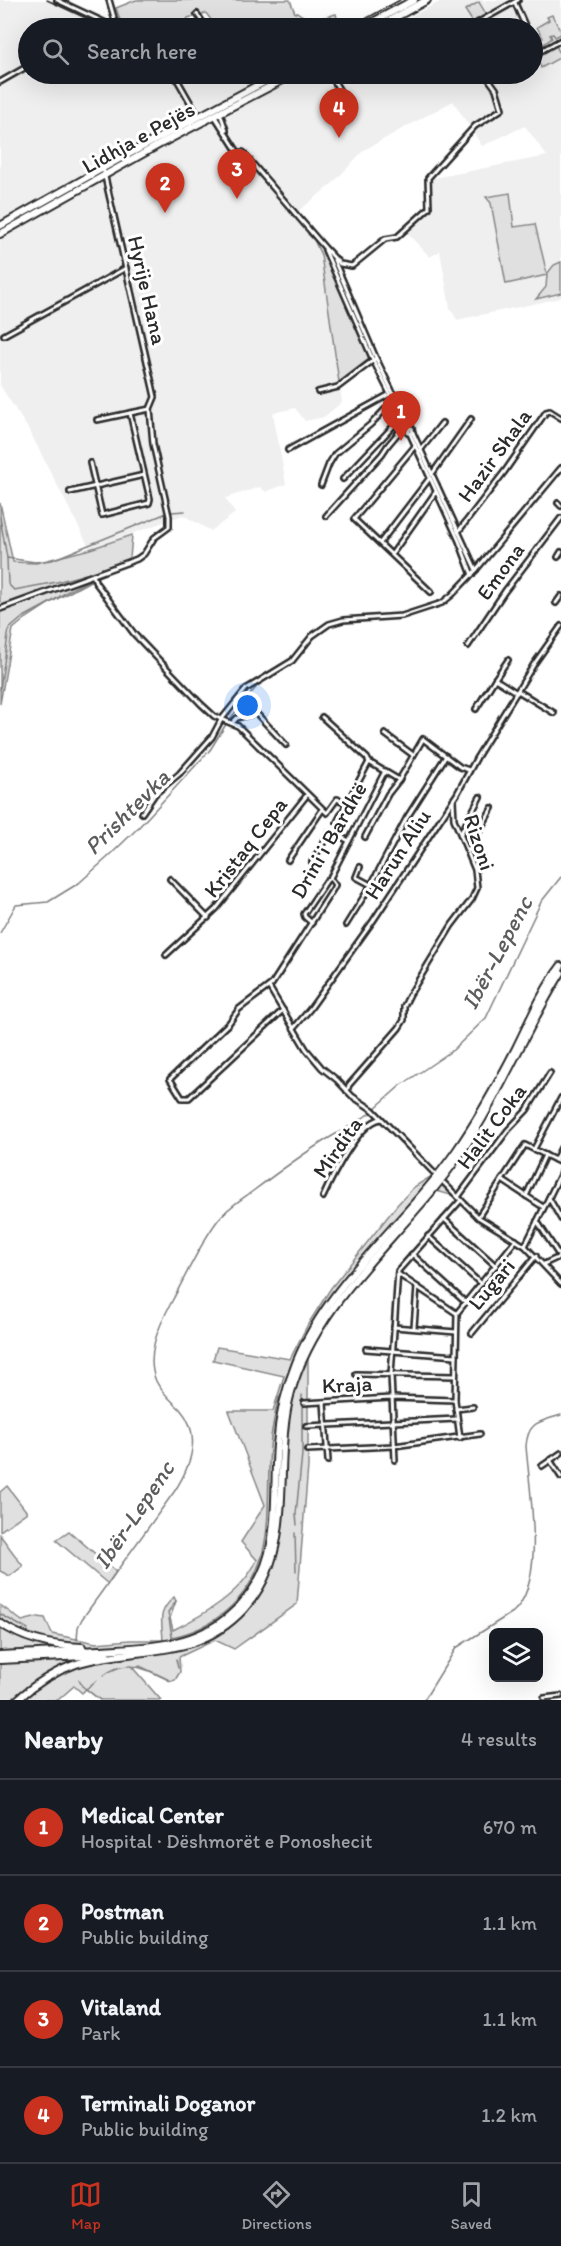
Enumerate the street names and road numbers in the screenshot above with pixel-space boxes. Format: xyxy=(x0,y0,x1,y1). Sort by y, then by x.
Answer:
street label: Lidhja e Pejës xyxy=(77,95,199,180)
street label: Hyrije Hana xyxy=(122,233,173,348)
street label: Hazir Shala xyxy=(451,403,538,507)
street label: Emona xyxy=(471,537,530,605)
street label: Drini i Bardhë xyxy=(284,777,373,903)
street label: Kristaq Cepa xyxy=(198,791,293,903)
street label: Harun Aliu xyxy=(358,804,437,904)
street label: Rizoni xyxy=(458,811,501,874)
street label: Halit Coka xyxy=(451,1078,533,1174)
street label: Mirdita xyxy=(307,1111,369,1183)
street label: Lugari xyxy=(462,1253,521,1316)
street label: Kraja xyxy=(321,1370,373,1399)

